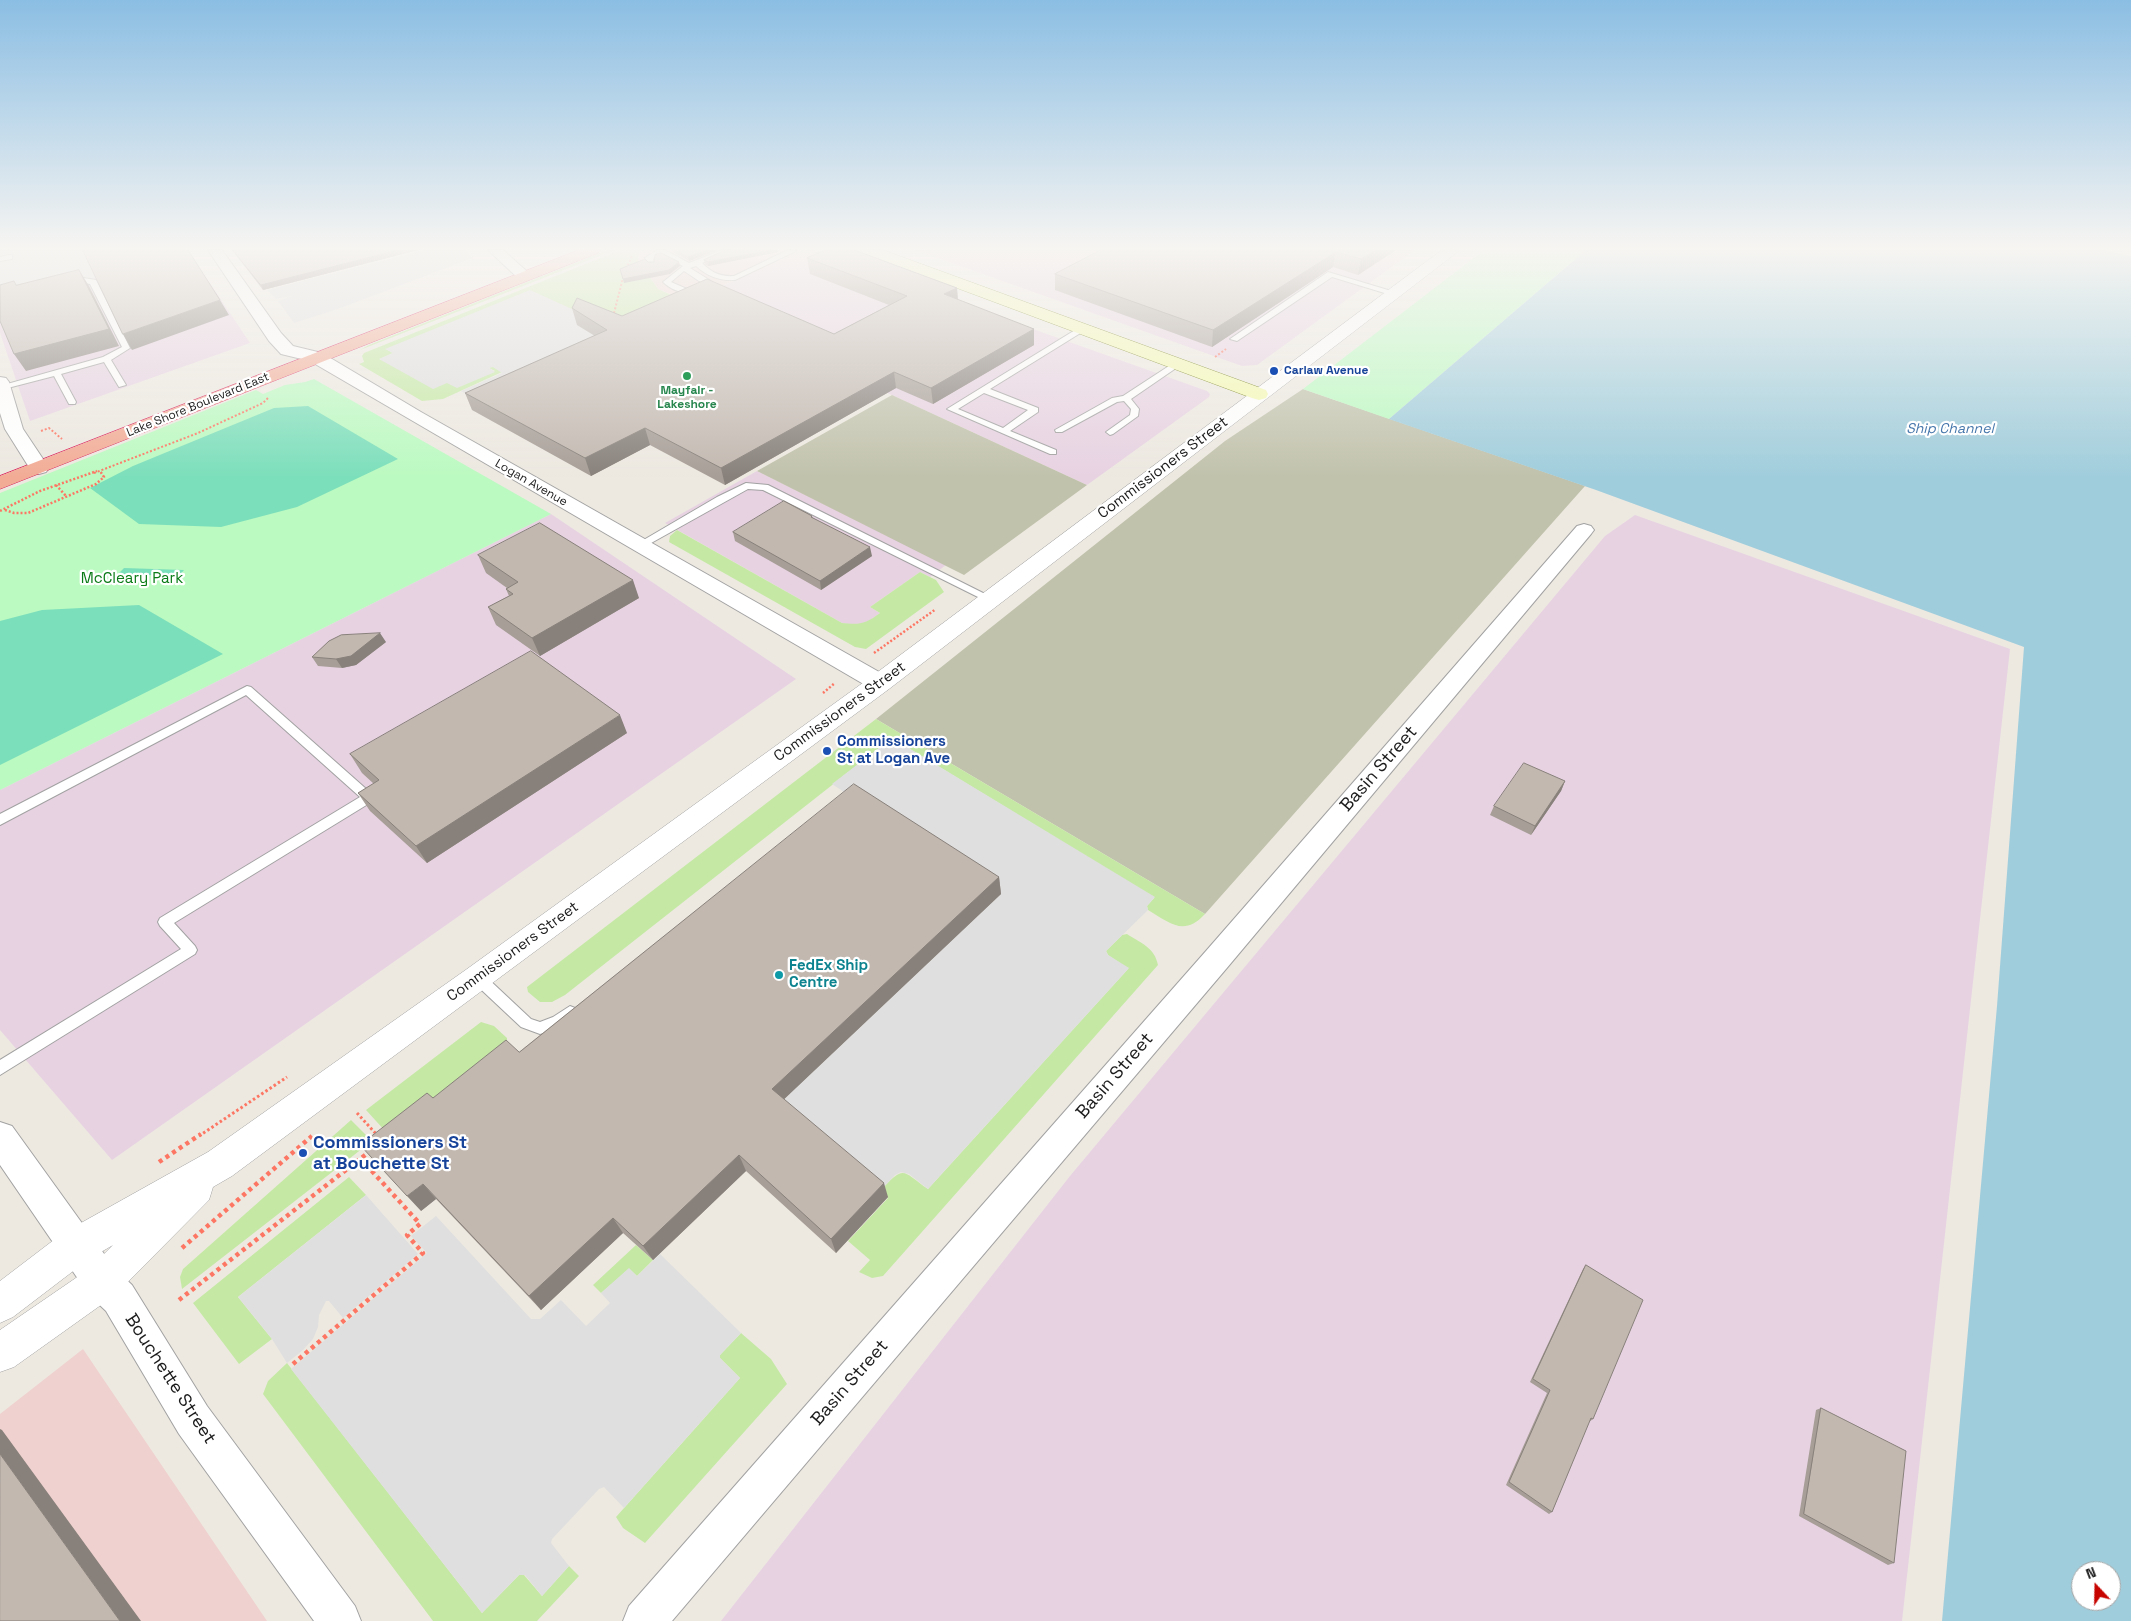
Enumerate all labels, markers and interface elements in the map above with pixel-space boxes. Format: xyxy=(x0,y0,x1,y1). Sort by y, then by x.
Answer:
place label: Carlaw Avenue xyxy=(1284,364,1368,378)
marker: Carlaw Avenue xyxy=(1268,365,1280,377)
street label: Lake Shore Boulevard East xyxy=(125,370,271,440)
marker: Mayfair - Lakeshore xyxy=(681,370,693,382)
place label: Mayfair - Lakeshore xyxy=(657,384,717,412)
street label: Commissioners Street xyxy=(1094,413,1232,523)
water label: Ship Channel xyxy=(1906,421,1994,437)
street label: Logan Avenue xyxy=(492,456,570,510)
park label: McCleary Park xyxy=(81,570,183,588)
street label: Commissioners Street xyxy=(771,658,909,766)
street label: Basin Street xyxy=(1336,722,1422,816)
place label: Commissioners St at Logan Ave xyxy=(837,733,950,768)
marker: Commissioners St at Logan Ave xyxy=(821,745,833,757)
street label: Commissioners Street xyxy=(444,898,582,1006)
place label: FedEx Ship Centre xyxy=(789,957,868,992)
marker: FedEx Ship Centre xyxy=(773,969,785,981)
street label: Basin Street xyxy=(1072,1029,1158,1123)
place label: Commissioners St at Bouchette St xyxy=(313,1132,467,1174)
marker: Commissioners St at Bouchette St xyxy=(297,1147,309,1159)
street label: Bouchette Street xyxy=(120,1310,220,1448)
street label: Basin Street xyxy=(807,1336,893,1430)
north arrow xyxy=(2071,1561,2121,1611)
text: N xyxy=(2083,1563,2099,1583)

